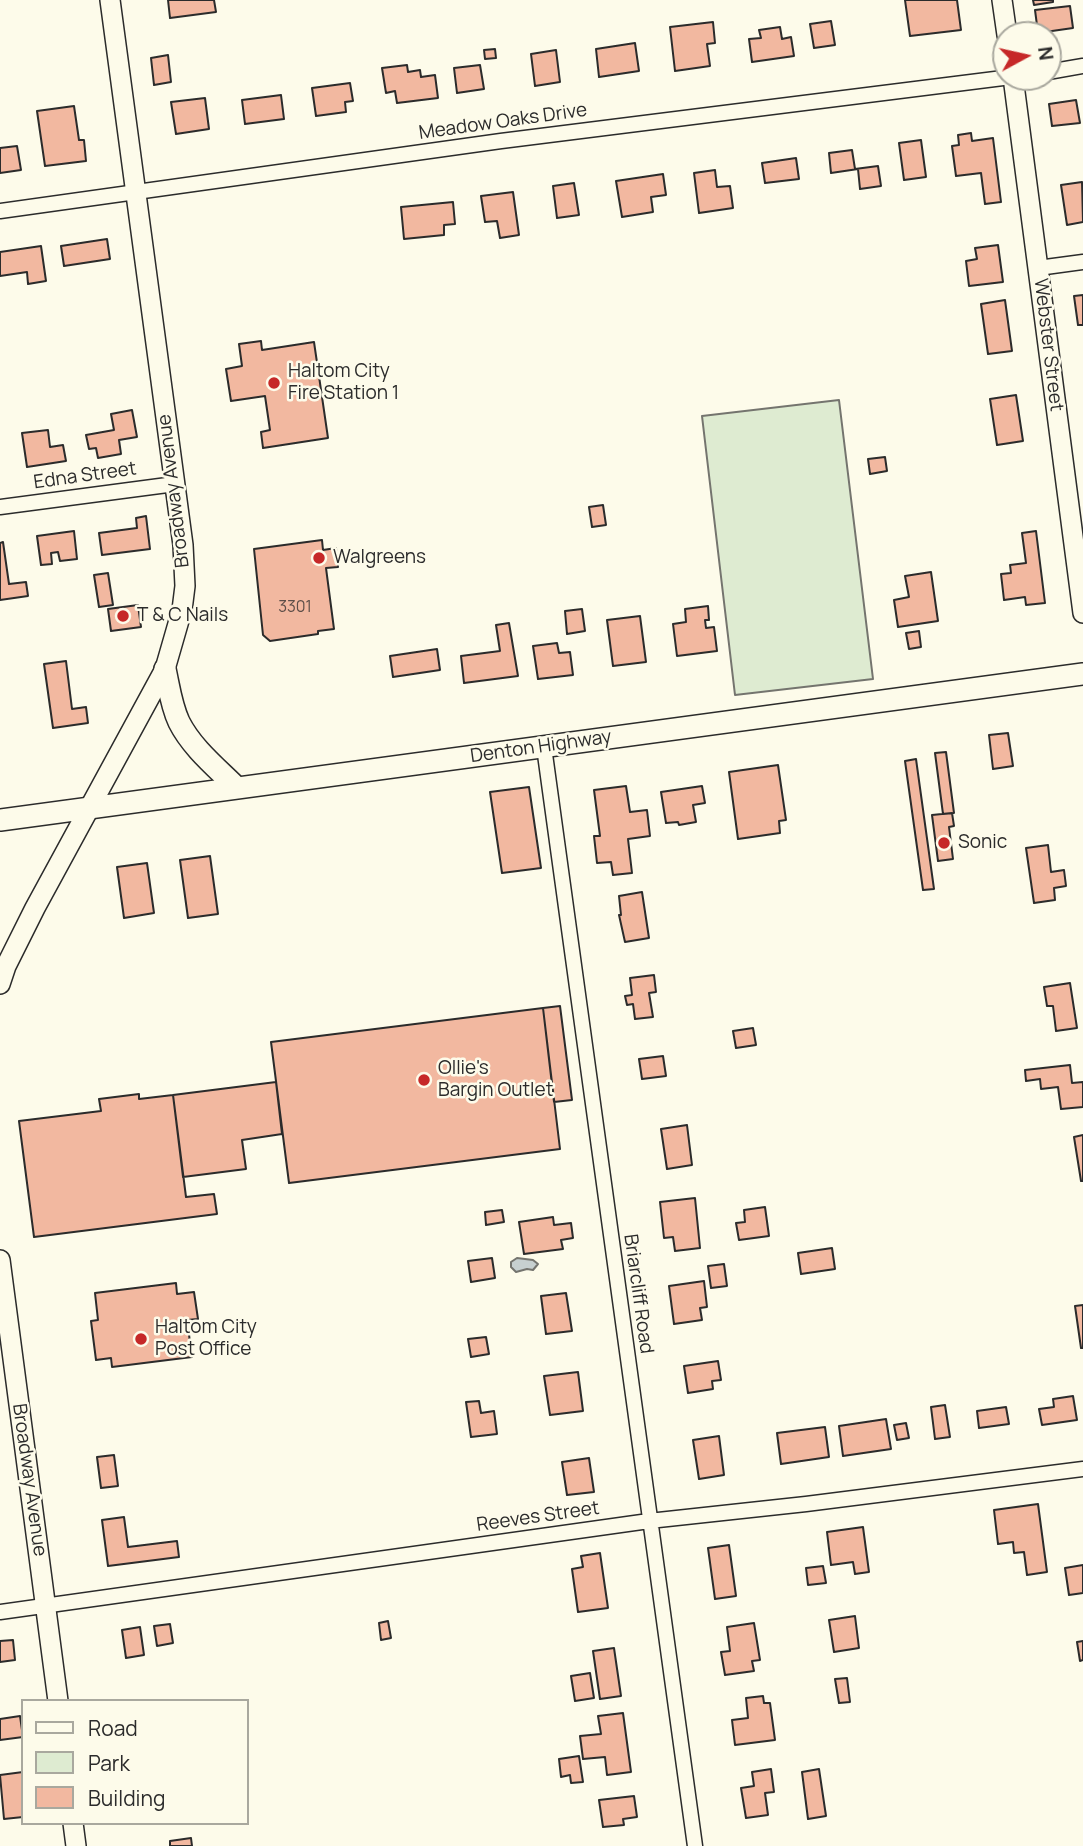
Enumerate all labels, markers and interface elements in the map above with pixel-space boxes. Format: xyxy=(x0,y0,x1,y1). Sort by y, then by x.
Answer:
north arrow xyxy=(992,21,1062,91)
text: N xyxy=(1032,45,1060,62)
street label: Meadow Oaks Drive xyxy=(417,99,589,145)
street label: Webster Street xyxy=(1029,277,1067,413)
place label: Haltom City Fire Station 1 xyxy=(288,361,399,405)
marker: Haltom City Fire Station 1 xyxy=(266,375,282,391)
street label: Broadway Avenue xyxy=(153,413,195,569)
street label: Edna Street xyxy=(32,458,138,494)
place label: Walgreens xyxy=(333,547,426,569)
marker: Walgreens xyxy=(311,550,327,566)
house number: 3301 xyxy=(278,598,312,618)
place label: T & C Nails xyxy=(137,605,228,627)
marker: T & C Nails xyxy=(115,608,131,624)
street label: Denton Highway xyxy=(469,726,613,768)
place label: Sonic xyxy=(958,832,1007,854)
marker: Sonic xyxy=(936,835,952,851)
place label: Ollie's Bargin Outlet xyxy=(438,1058,553,1102)
marker: Ollie's Bargin Outlet xyxy=(416,1072,432,1088)
street label: Briarcliff Road xyxy=(618,1233,658,1355)
place label: Haltom City Post Office xyxy=(155,1317,257,1361)
marker: Haltom City Post Office xyxy=(133,1331,149,1347)
street label: Broadway Avenue xyxy=(7,1402,51,1558)
street label: Reeves Street xyxy=(475,1497,601,1537)
legend xyxy=(21,1699,248,1825)
text: Road xyxy=(88,1714,138,1742)
text: Park xyxy=(88,1749,130,1777)
text: Building xyxy=(88,1784,165,1812)

